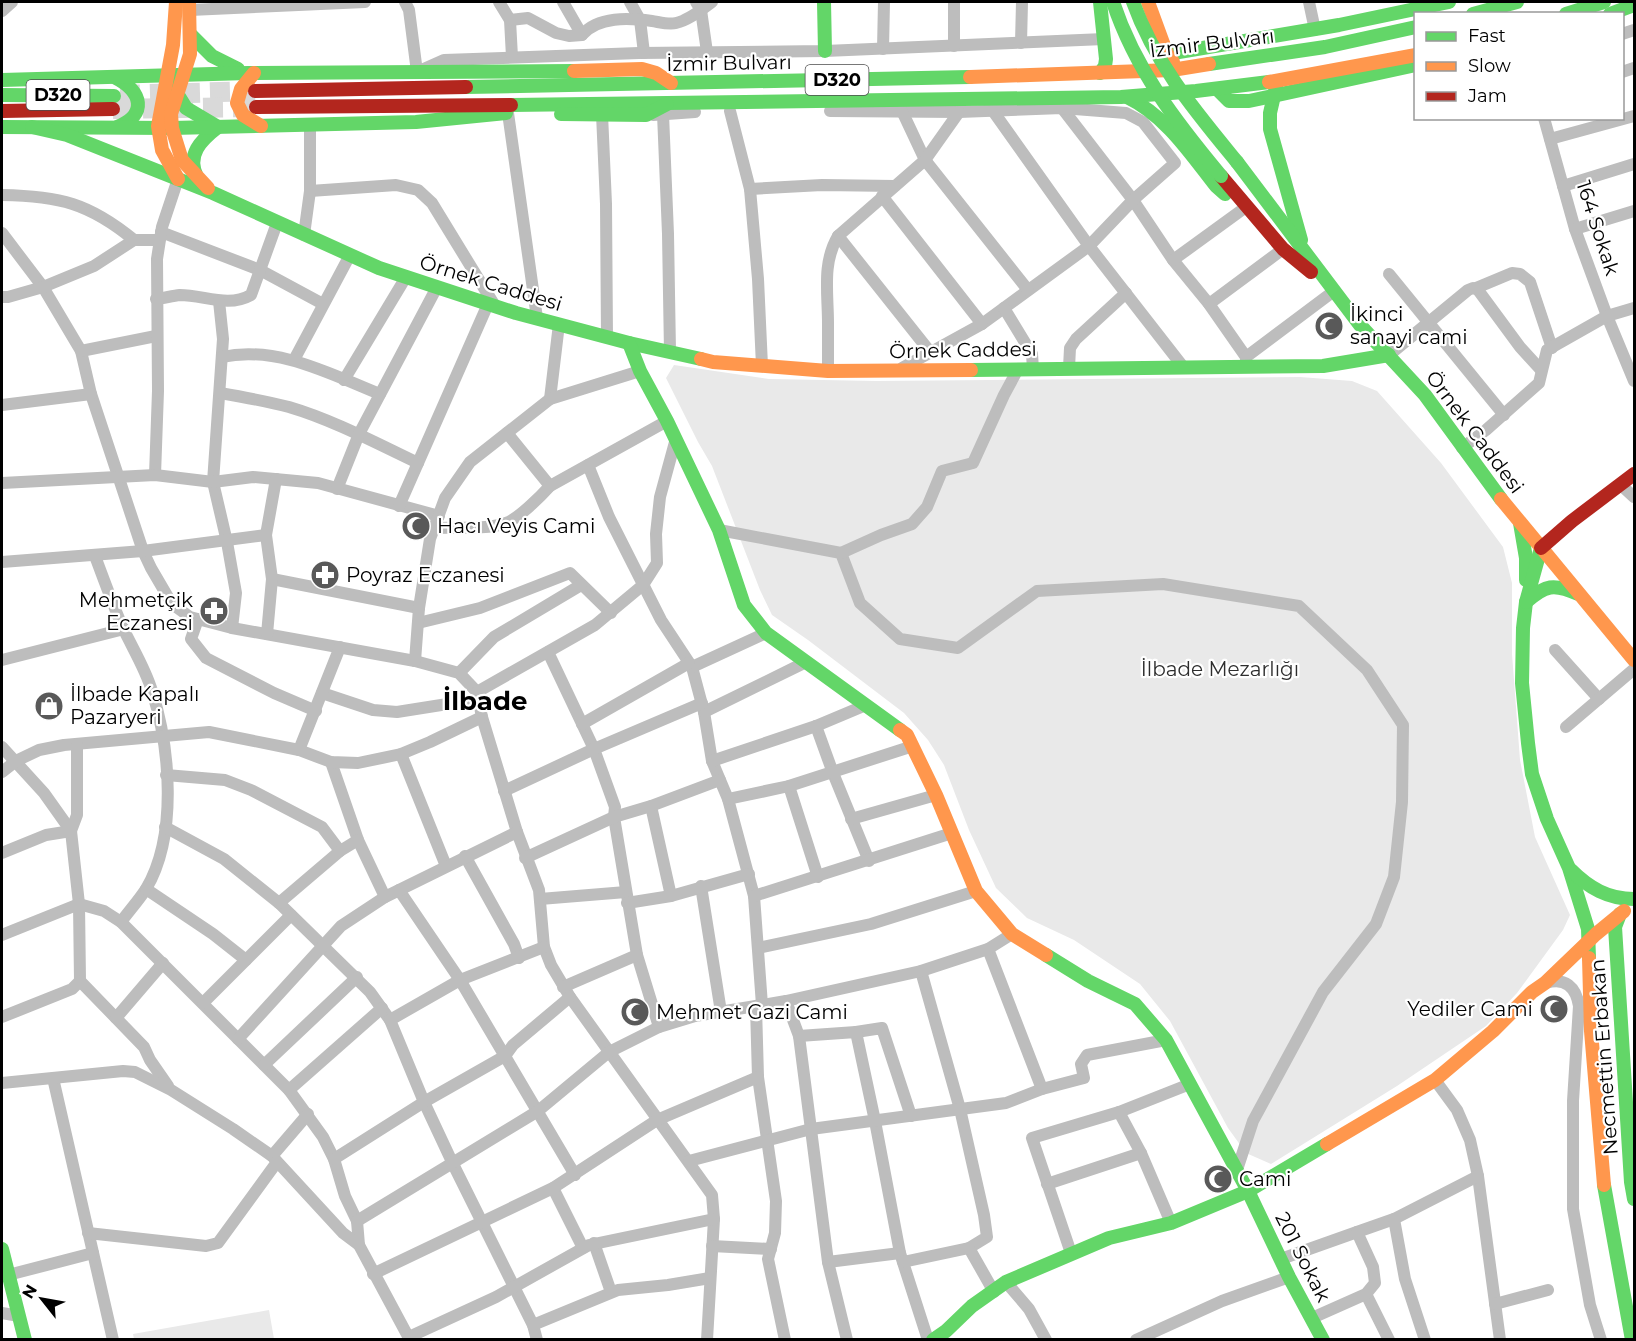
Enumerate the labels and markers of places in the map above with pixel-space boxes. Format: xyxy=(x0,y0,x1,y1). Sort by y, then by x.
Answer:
place label: İkinci sanayi cami xyxy=(1350,302,1468,349)
mosque icon: İkinci sanayi cami xyxy=(1313,310,1345,342)
mosque icon: Hacı Veyis Cami xyxy=(400,510,432,542)
place label: Hacı Veyis Cami xyxy=(437,514,595,538)
pharmacy icon: Poyraz Eczanesi xyxy=(309,559,341,591)
place label: Poyraz Eczanesi xyxy=(346,563,505,587)
place label: Mehmetçik Eczanesi xyxy=(79,588,193,635)
pharmacy icon: Mehmetçik Eczanesi xyxy=(198,595,230,627)
place label: İlbade Kapalı Pazaryeri xyxy=(70,682,199,729)
shop icon: İlbade Kapalı Pazaryeri xyxy=(33,690,65,722)
mosque icon: Yediler Cami xyxy=(1538,993,1570,1025)
mosque icon: Mehmet Gazi Cami xyxy=(619,996,651,1028)
place label: Yediler Cami xyxy=(1407,997,1533,1021)
place label: Mehmet Gazi Cami xyxy=(656,1000,848,1024)
mosque icon: Cami xyxy=(1202,1163,1234,1195)
place label: Cami xyxy=(1239,1167,1291,1191)

